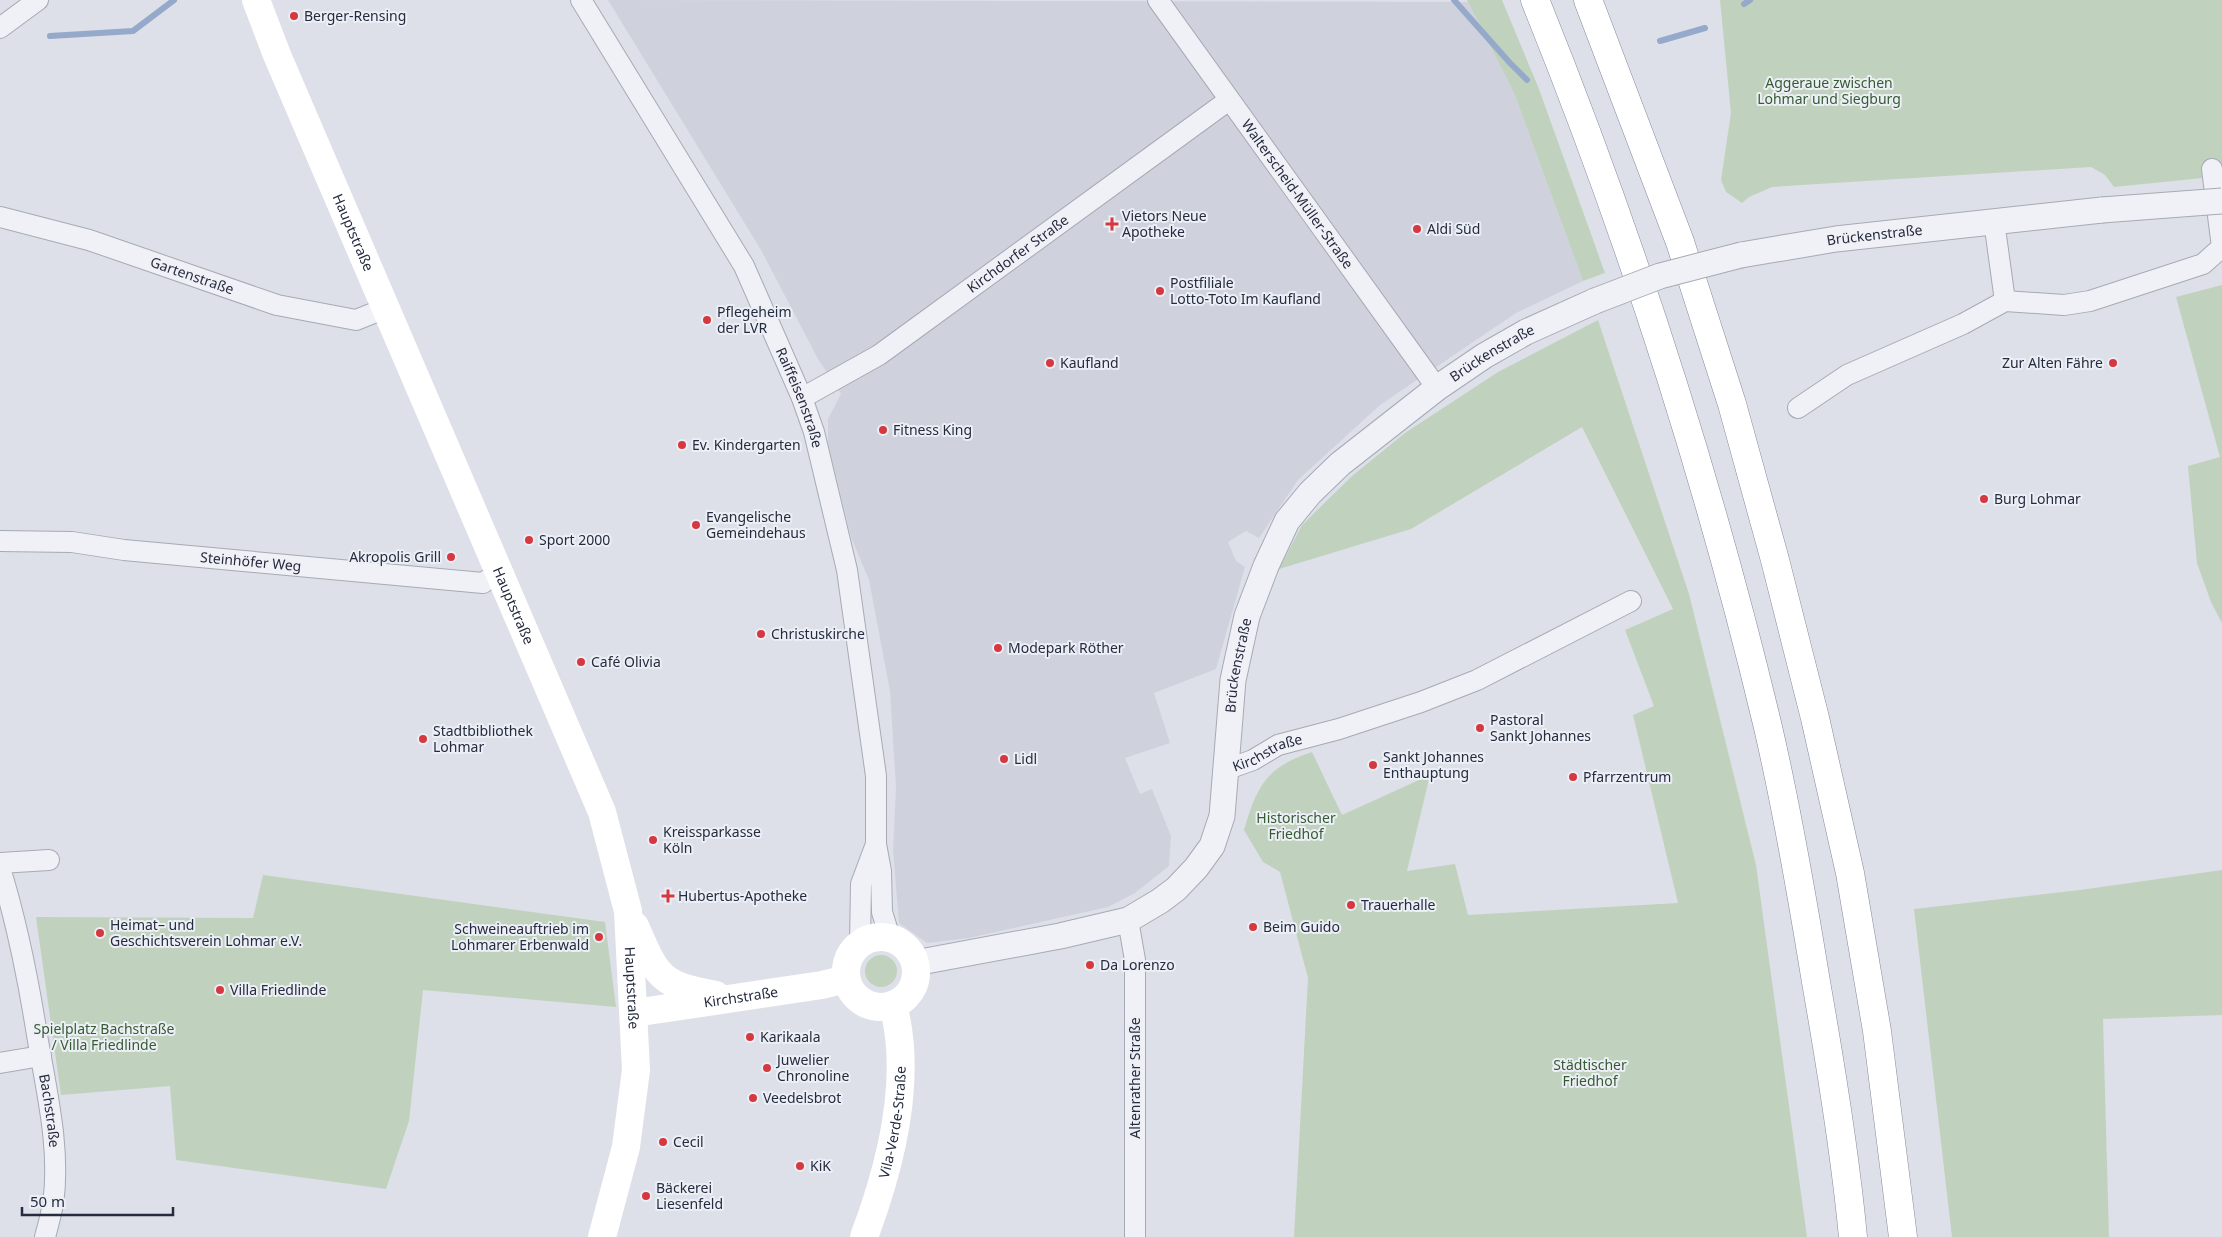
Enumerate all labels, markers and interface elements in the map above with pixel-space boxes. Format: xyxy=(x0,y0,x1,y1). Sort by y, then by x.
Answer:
place label: Berger-Rensing xyxy=(304,6,406,25)
marker: Berger-Rensing xyxy=(288,10,300,22)
park label: Aggeraue zwischen Lohmar und Siegburg xyxy=(1757,73,1901,108)
street label: Walterscheid-Müller-Straße xyxy=(1238,115,1358,272)
street label: Hauptstraße xyxy=(329,191,379,274)
place label: Vietors Neue Apotheke xyxy=(1122,206,1207,241)
street label: Kirchdorfer Straße xyxy=(963,210,1072,297)
marker: Vietors Neue Apotheke xyxy=(1106,218,1118,230)
place label: Aldi Süd xyxy=(1427,219,1480,238)
street label: Brückenstraße xyxy=(1825,220,1923,249)
marker: Aldi Süd xyxy=(1411,223,1423,235)
street label: Gartenstraße xyxy=(148,252,237,298)
place label: Postfiliale Lotto-Toto Im Kaufland xyxy=(1170,273,1321,308)
marker: Postfiliale Lotto-Toto Im Kaufland xyxy=(1154,285,1166,297)
place label: Pflegeheim der LVR xyxy=(717,302,792,337)
marker: Pflegeheim der LVR xyxy=(701,314,713,326)
street label: Brückenstraße xyxy=(1446,319,1537,386)
street label: Raiffeisenstraße xyxy=(772,344,827,450)
place label: Kaufland xyxy=(1060,353,1119,372)
place label: Zur Alten Fähre xyxy=(2002,353,2103,372)
marker: Kaufland xyxy=(1044,357,1056,369)
marker: Zur Alten Fähre xyxy=(2107,357,2119,369)
place label: Fitness King xyxy=(893,420,972,439)
marker: Fitness King xyxy=(877,424,889,436)
place label: Ev. Kindergarten xyxy=(692,435,801,454)
marker: Ev. Kindergarten xyxy=(676,439,688,451)
place label: Burg Lohmar xyxy=(1994,489,2081,508)
marker: Burg Lohmar xyxy=(1978,493,1990,505)
place label: Evangelische Gemeindehaus xyxy=(706,507,806,542)
marker: Evangelische Gemeindehaus xyxy=(690,519,702,531)
place label: Sport 2000 xyxy=(539,530,610,549)
marker: Sport 2000 xyxy=(523,534,535,546)
street label: Steinhöfer Weg xyxy=(199,547,302,575)
place label: Akropolis Grill xyxy=(349,547,441,566)
marker: Akropolis Grill xyxy=(445,551,457,563)
street label: Hauptstraße xyxy=(489,564,539,647)
street label: Brückenstraße xyxy=(1220,616,1255,714)
place label: Christuskirche xyxy=(771,624,865,643)
marker: Christuskirche xyxy=(755,628,767,640)
place label: Modepark Röther xyxy=(1008,638,1124,657)
marker: Modepark Röther xyxy=(992,642,1004,654)
place label: Café Olivia xyxy=(591,652,661,671)
marker: Café Olivia xyxy=(575,656,587,668)
place label: Pastoral Sankt Johannes xyxy=(1490,710,1591,745)
place label: Stadtbibliothek Lohmar xyxy=(433,721,533,756)
marker: Pastoral Sankt Johannes xyxy=(1474,722,1486,734)
street label: Kirchstraße xyxy=(1230,729,1304,776)
marker: Stadtbibliothek Lohmar xyxy=(417,733,429,745)
place label: Sankt Johannes Enthauptung xyxy=(1383,747,1484,782)
place label: Lidl xyxy=(1014,749,1037,768)
marker: Lidl xyxy=(998,753,1010,765)
marker: Sankt Johannes Enthauptung xyxy=(1367,759,1379,771)
place label: Pfarrzentrum xyxy=(1583,767,1671,786)
marker: Pfarrzentrum xyxy=(1567,771,1579,783)
park label: Historischer Friedhof xyxy=(1256,808,1336,843)
place label: Kreissparkasse Köln xyxy=(663,822,761,857)
marker: Kreissparkasse Köln xyxy=(647,834,659,846)
place label: Hubertus-Apotheke xyxy=(678,886,807,905)
marker: Hubertus-Apotheke xyxy=(662,890,674,902)
place label: Trauerhalle xyxy=(1361,895,1435,914)
marker: Trauerhalle xyxy=(1345,899,1357,911)
place label: Heimat– und Geschichtsverein Lohmar e.V. xyxy=(110,915,302,950)
place label: Beim Guido xyxy=(1263,917,1340,936)
place label: Schweineauftrieb im Lohmarer Erbenwald xyxy=(451,919,589,954)
marker: Beim Guido xyxy=(1247,921,1259,933)
marker: Heimat– und Geschichtsverein Lohmar e.V. xyxy=(94,927,106,939)
marker: Schweineauftrieb im Lohmarer Erbenwald xyxy=(593,931,605,943)
street label: Hauptstraße xyxy=(621,946,644,1030)
place label: Da Lorenzo xyxy=(1100,955,1175,974)
marker: Da Lorenzo xyxy=(1084,959,1096,971)
place label: Villa Friedlinde xyxy=(230,980,326,999)
street label: Kirchstraße xyxy=(702,982,779,1012)
marker: Villa Friedlinde xyxy=(214,984,226,996)
street label: Altenrather Straße xyxy=(1125,1017,1144,1139)
park label: Spielplatz Bachstraße / Villa Friedlinde xyxy=(34,1019,175,1054)
place label: Karikaala xyxy=(760,1027,821,1046)
marker: Karikaala xyxy=(744,1031,756,1043)
place label: Juwelier Chronoline xyxy=(775,1050,849,1085)
park label: Städtischer Friedhof xyxy=(1553,1055,1627,1090)
marker: Juwelier Chronoline xyxy=(761,1062,773,1074)
street label: Vila-Verde-Straße xyxy=(874,1066,910,1180)
street label: Bachstraße xyxy=(35,1072,64,1148)
place label: Veedelsbrot xyxy=(763,1088,841,1107)
marker: Veedelsbrot xyxy=(747,1092,759,1104)
place label: Cecil xyxy=(673,1132,704,1151)
marker: Cecil xyxy=(657,1136,669,1148)
place label: KiK xyxy=(810,1156,831,1175)
marker: KiK xyxy=(794,1160,806,1172)
place label: Bäckerei Liesenfeld xyxy=(656,1178,723,1213)
scale bar xyxy=(22,1184,174,1216)
marker: Bäckerei Liesenfeld xyxy=(640,1190,652,1202)
text: 50 m xyxy=(30,1191,65,1211)

